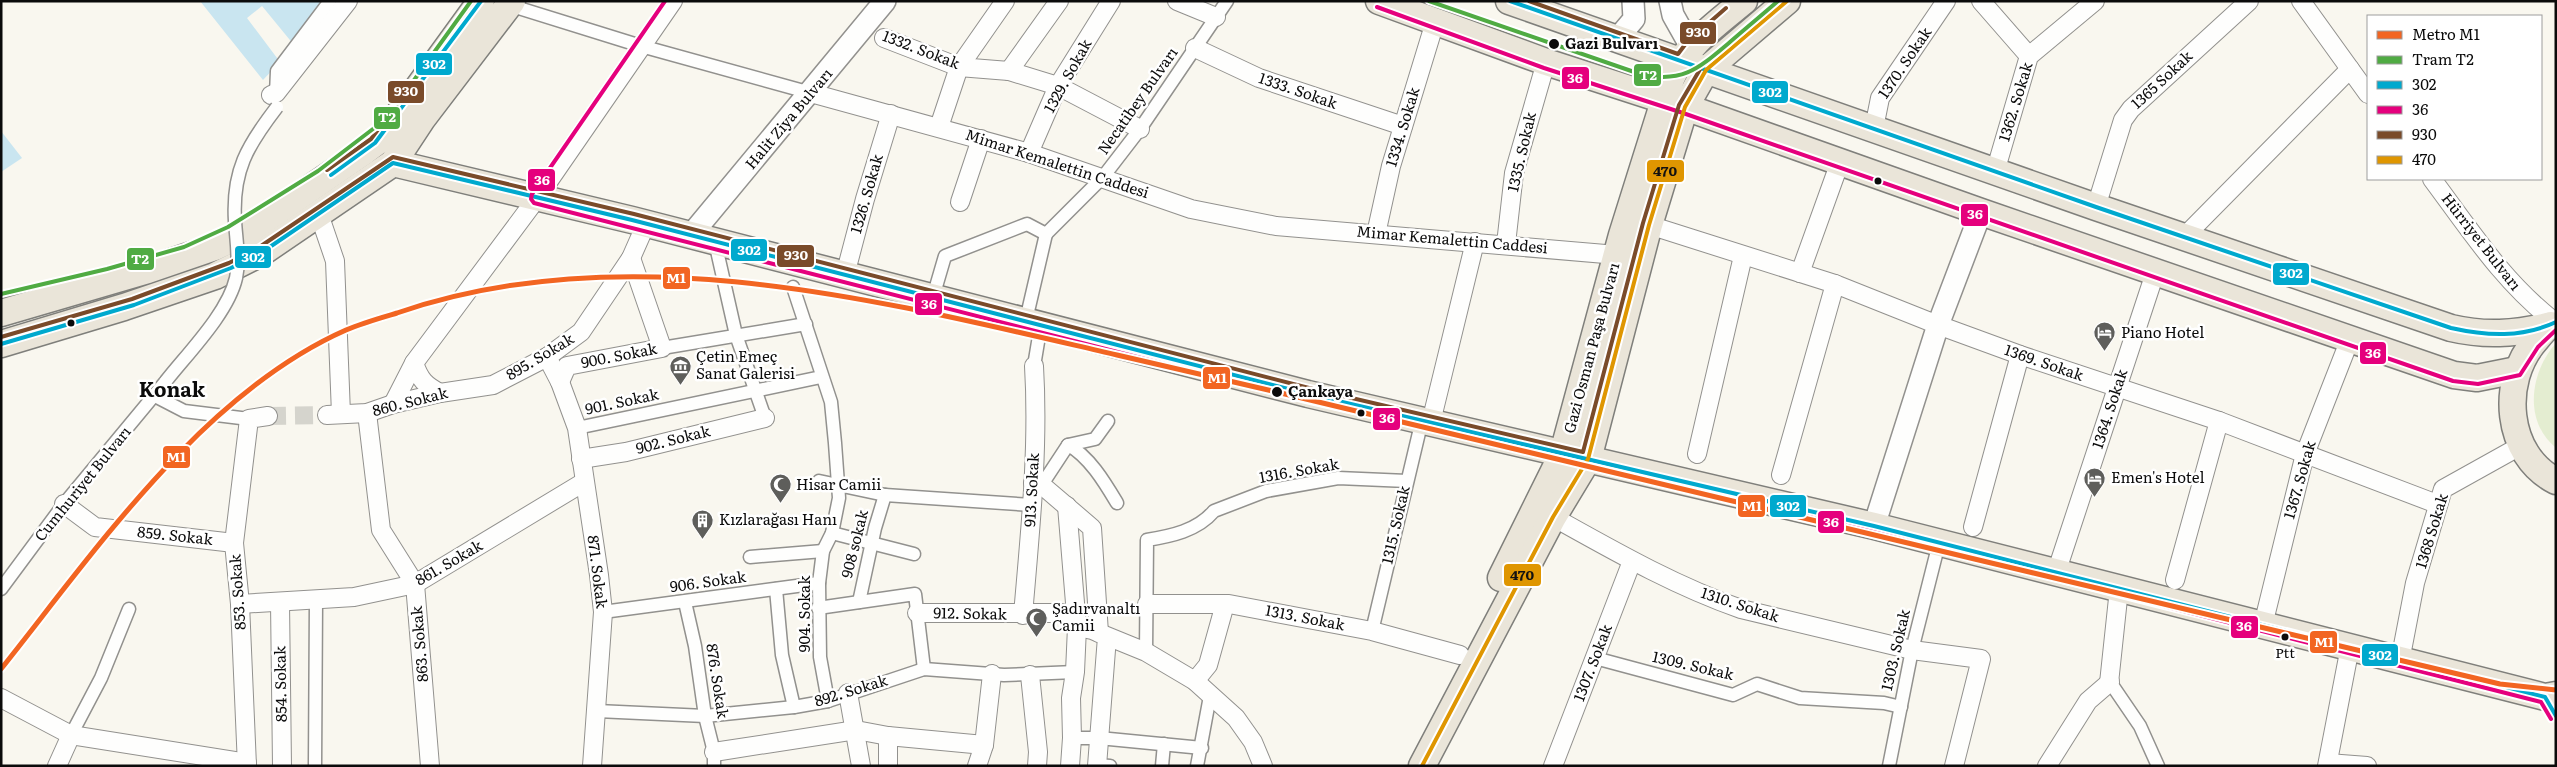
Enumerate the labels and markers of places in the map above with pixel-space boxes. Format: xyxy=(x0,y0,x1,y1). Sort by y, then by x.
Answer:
place label: Gazi Bulvarı xyxy=(1565,31,1659,54)
marker: Gazi Bulvarı xyxy=(1547,37,1561,51)
unlabelled marker xyxy=(1873,176,1883,186)
unlabelled marker xyxy=(66,318,76,328)
place label: Piano Hotel xyxy=(2121,320,2204,343)
hotel icon: Piano Hotel xyxy=(2093,321,2117,352)
place label: Çetin Emeç Sanat Galerisi xyxy=(696,344,795,384)
museum icon: Çetin Emeç Sanat Galerisi xyxy=(668,354,692,385)
place label: Çankaya xyxy=(1288,379,1353,402)
marker: Çankaya xyxy=(1270,385,1284,399)
unlabelled marker xyxy=(1356,408,1366,418)
place label: Emen's Hotel xyxy=(2111,465,2204,488)
hotel icon: Emen's Hotel xyxy=(2083,466,2107,497)
place label: Hisar Camii xyxy=(796,472,881,495)
mosque icon: Hisar Camii xyxy=(768,473,792,504)
place label: Kızlarağası Hanı xyxy=(719,507,837,530)
building icon: Kızlarağası Hanı xyxy=(691,508,715,539)
place label: Şadırvanaltı Camii xyxy=(1052,596,1140,636)
mosque icon: Şadırvanaltı Camii xyxy=(1024,606,1048,637)
marker: Ptt xyxy=(2280,632,2290,642)
place label: Ptt xyxy=(2275,642,2295,662)

